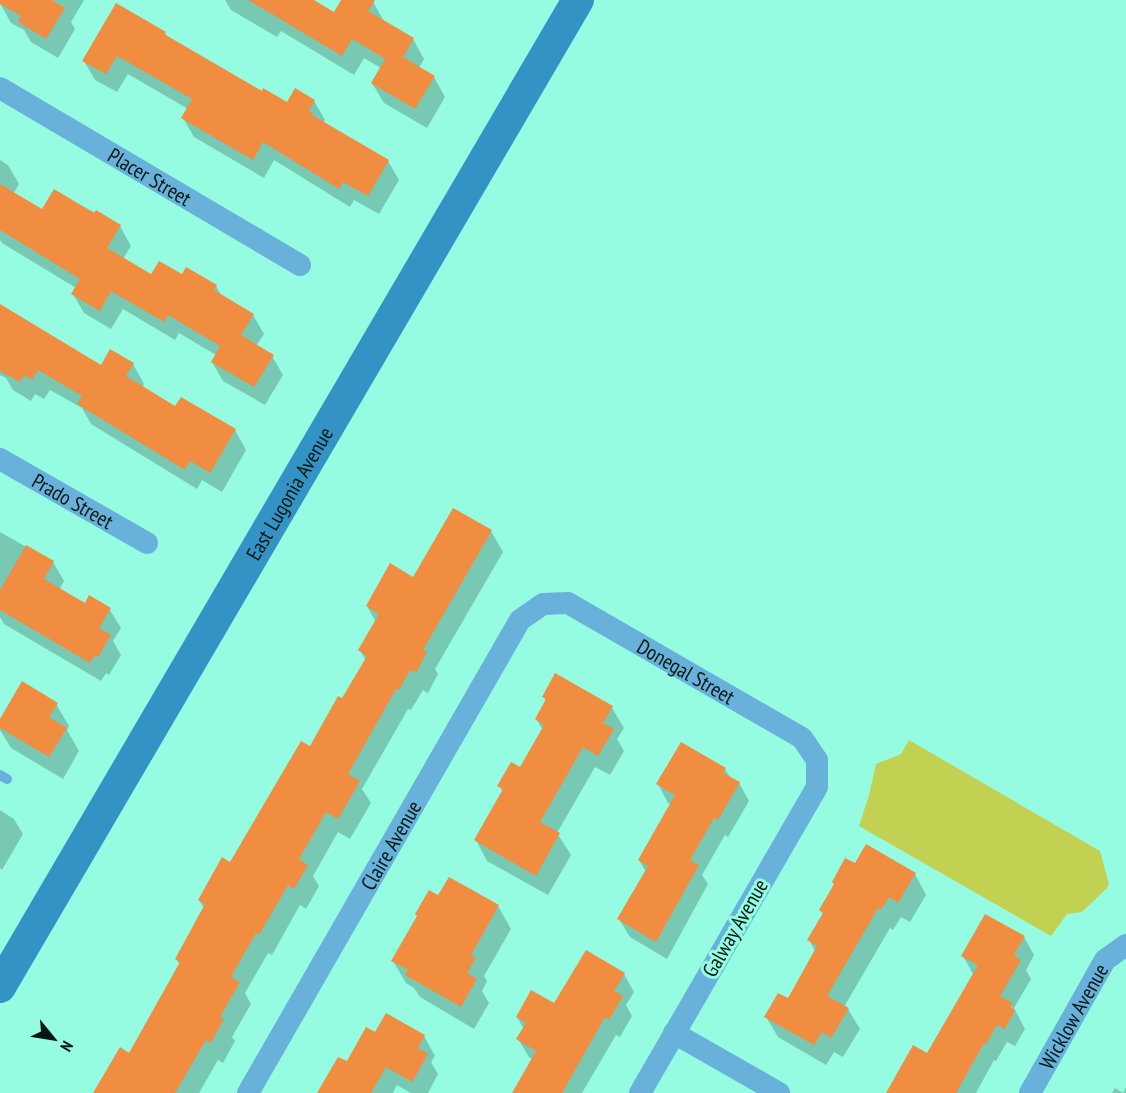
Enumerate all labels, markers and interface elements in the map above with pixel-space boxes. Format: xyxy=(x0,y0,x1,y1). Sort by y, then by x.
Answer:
street label: Placer Street xyxy=(103,141,197,212)
street label: East Lugonia Avenue xyxy=(240,422,339,565)
street label: Prado Street xyxy=(27,467,119,535)
street label: Donegal Street xyxy=(632,632,740,710)
street label: Claire Avenue xyxy=(354,795,427,895)
street label: Galway Avenue xyxy=(696,874,774,982)
street label: Wicklow Avenue xyxy=(1033,959,1114,1074)
north arrow xyxy=(24,1009,84,1069)
text: N xyxy=(56,1038,78,1055)

